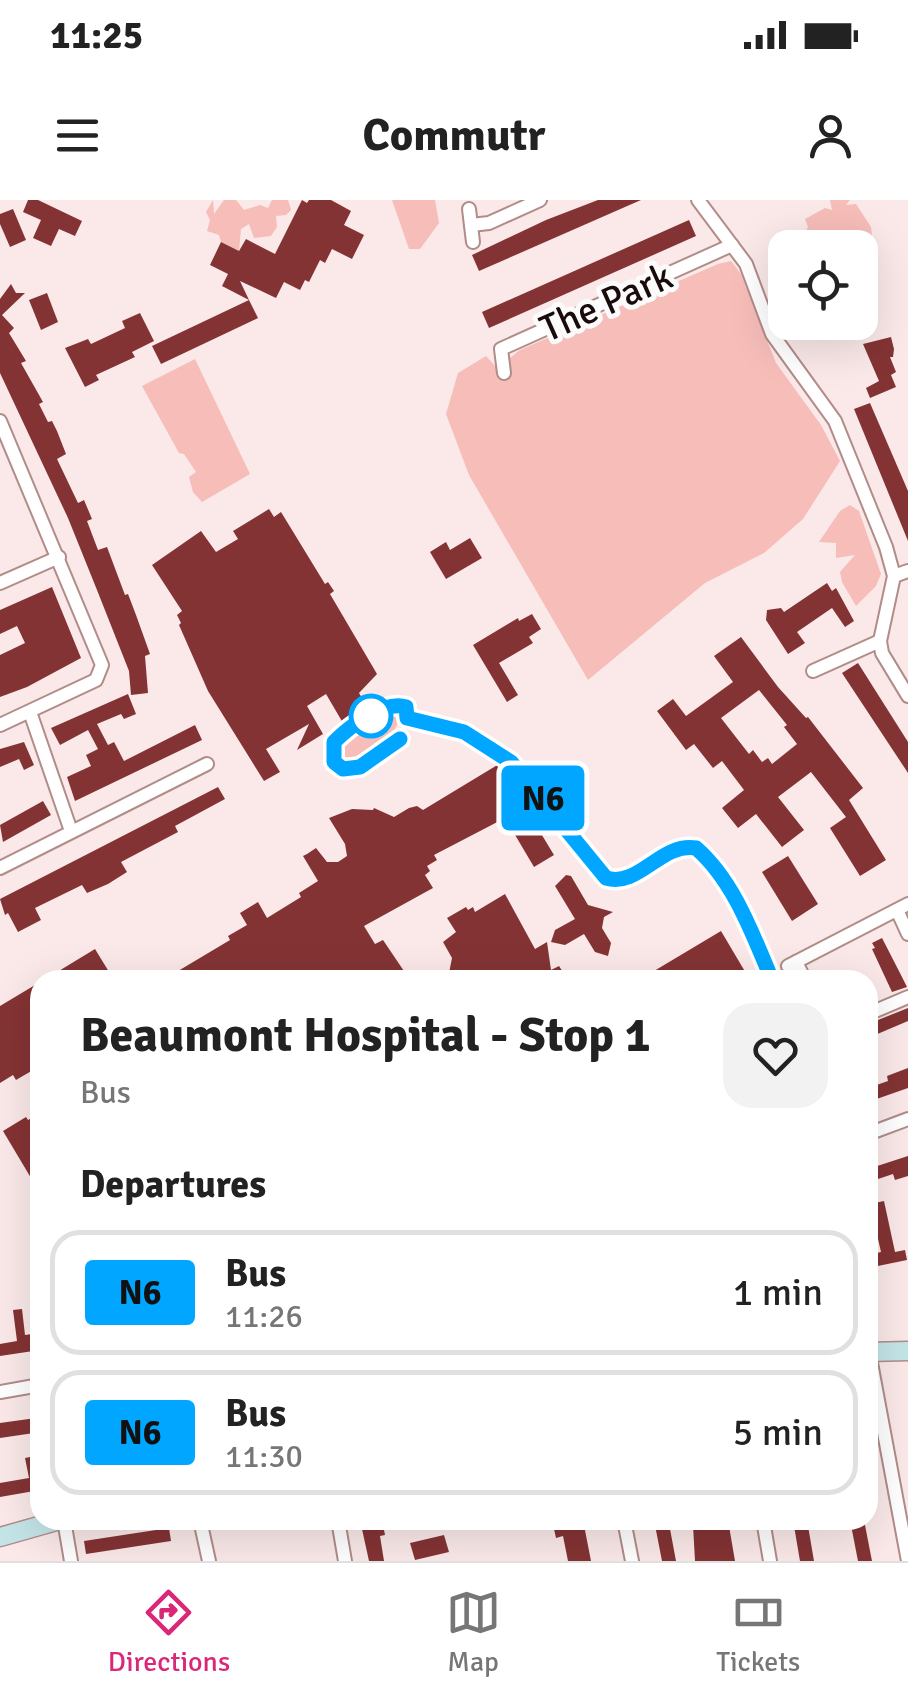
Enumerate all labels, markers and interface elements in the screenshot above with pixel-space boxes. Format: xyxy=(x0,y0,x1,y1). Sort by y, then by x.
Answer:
text: 11:25 xyxy=(50,12,143,59)
icon: menu xyxy=(50,108,105,163)
text: Commutr xyxy=(363,108,545,163)
icon: person xyxy=(803,108,858,163)
map controls xyxy=(768,230,878,340)
button: locate xyxy=(768,230,878,340)
street label: The Park xyxy=(533,253,680,352)
unlabelled marker xyxy=(350,695,392,737)
line badge: N6 xyxy=(498,766,588,830)
text: N6 xyxy=(521,777,565,820)
button: heart xyxy=(723,1003,828,1108)
text: Beaumont Hospital - Stop 1 xyxy=(80,1006,651,1065)
text: Bus xyxy=(80,1073,131,1112)
text: Departures xyxy=(80,1161,266,1208)
text: Bus xyxy=(225,1250,286,1297)
text: 1 min xyxy=(733,1269,823,1316)
text: N6 xyxy=(118,1271,162,1314)
text: 11:26 xyxy=(225,1297,303,1336)
text: Bus xyxy=(225,1390,286,1437)
text: 5 min xyxy=(733,1409,823,1456)
text: N6 xyxy=(118,1411,162,1454)
text: 11:30 xyxy=(225,1437,303,1476)
tab: Directions xyxy=(108,1585,230,1679)
tab: Map xyxy=(446,1585,501,1679)
tab: Tickets xyxy=(716,1585,800,1679)

